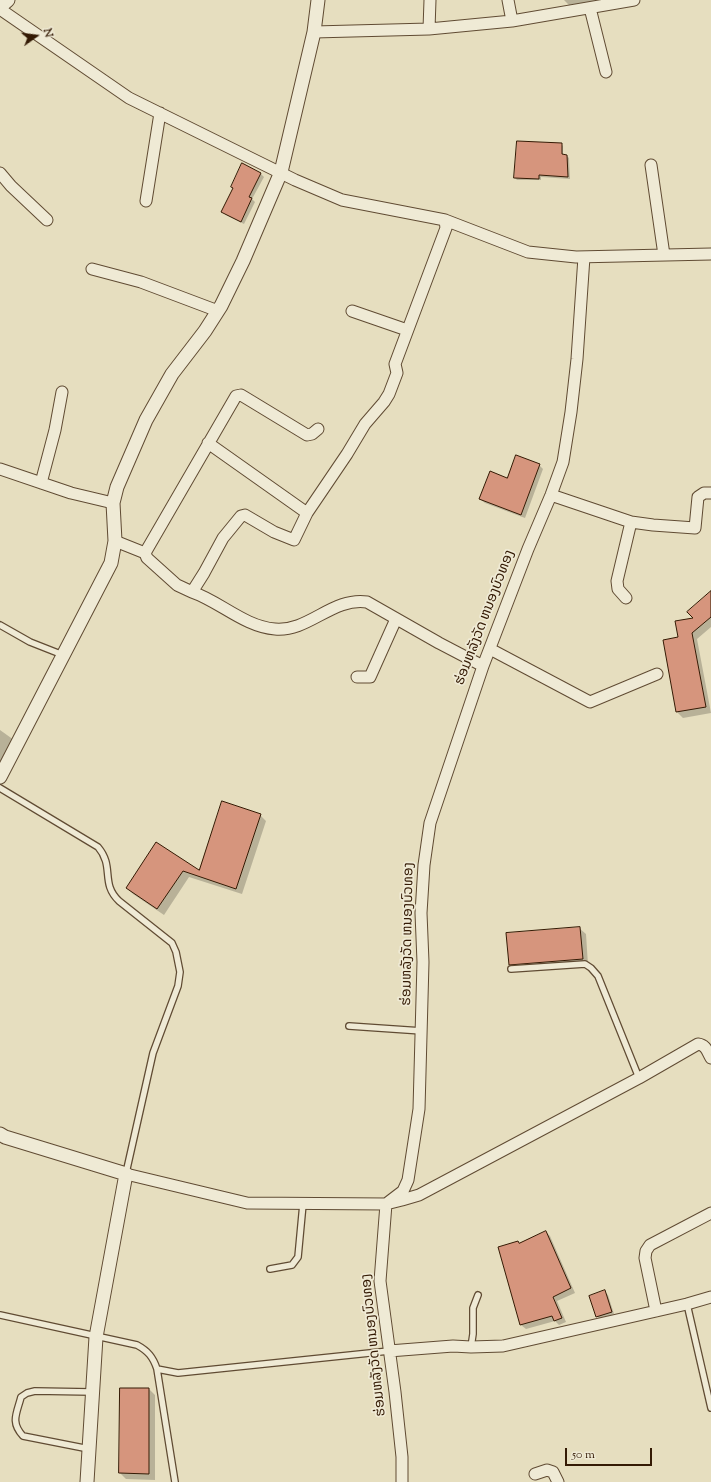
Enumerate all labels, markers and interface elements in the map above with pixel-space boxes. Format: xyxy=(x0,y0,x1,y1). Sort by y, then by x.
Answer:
north arrow xyxy=(16,16,56,56)
text: N xyxy=(39,27,56,39)
street label: ຮ່ອມຫລັງວັດ ຫນອງບົວທອງ xyxy=(452,548,520,688)
street label: ຮ່ອມຫລັງວັດ ຫນອງບົວທອງ xyxy=(399,862,419,1006)
street label: ຮ່ອມຫລັງວັດ ຫນອງບົວທອງ xyxy=(359,1273,391,1417)
scale bar xyxy=(567,1440,654,1466)
text: 50 m xyxy=(572,1446,595,1464)

